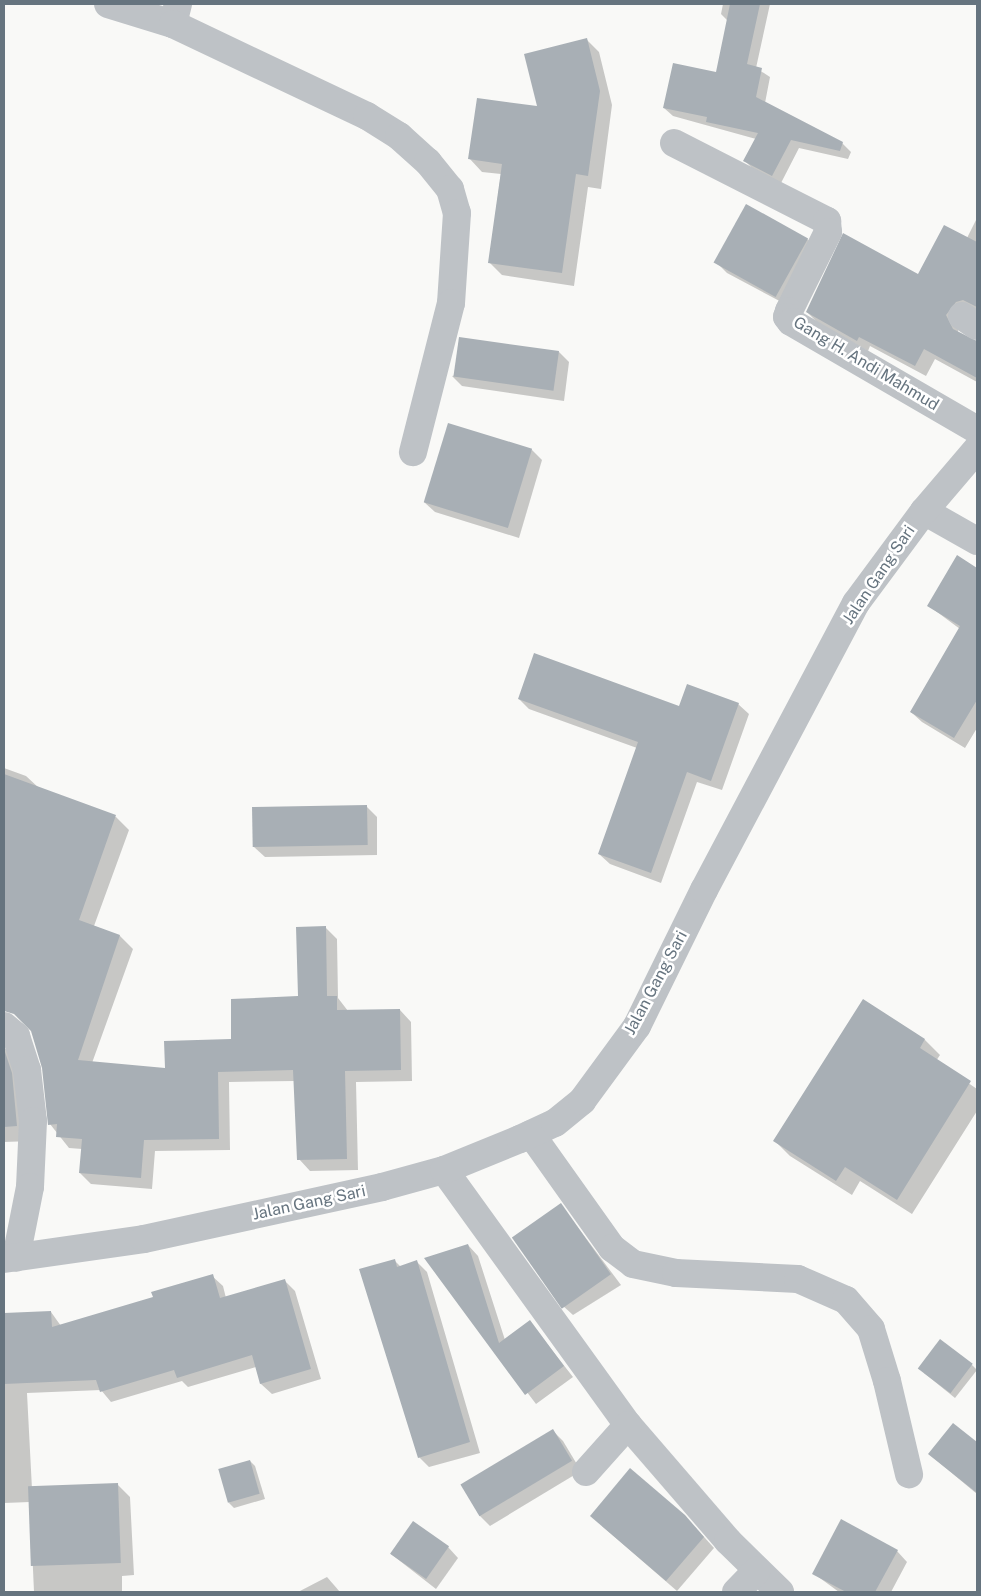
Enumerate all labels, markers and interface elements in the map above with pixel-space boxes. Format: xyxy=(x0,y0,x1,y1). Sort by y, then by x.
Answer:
street label: Gang H. Andi Mahmud xyxy=(790,313,942,415)
street label: Jalan Gang Sari xyxy=(839,522,919,628)
street label: Jalan Gang Sari xyxy=(620,928,692,1038)
street label: Jalan Gang Sari xyxy=(251,1182,367,1224)

